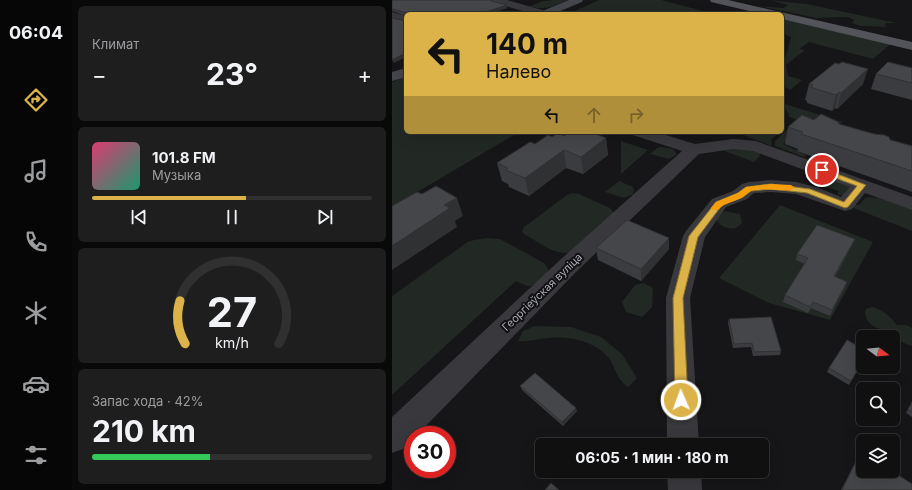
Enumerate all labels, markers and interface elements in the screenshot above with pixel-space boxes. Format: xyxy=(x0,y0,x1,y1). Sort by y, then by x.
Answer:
text: 06:04 xyxy=(9,22,63,43)
text: 140 m xyxy=(486,27,568,61)
icon: left xyxy=(420,28,472,80)
text: Климат xyxy=(92,36,139,52)
text: 23° xyxy=(206,56,258,92)
text: Налево xyxy=(486,61,551,82)
text: − xyxy=(92,62,107,88)
text: + xyxy=(357,62,372,88)
icon: directions xyxy=(22,86,50,114)
icon: left xyxy=(541,104,563,126)
icon: ahead xyxy=(583,104,605,126)
icon: right xyxy=(625,104,647,126)
text: 101.8 FM xyxy=(152,148,216,167)
pin xyxy=(805,153,839,187)
icon: music xyxy=(22,157,50,185)
icon: arrive xyxy=(811,159,833,181)
text: Музыка xyxy=(152,167,201,183)
icon: previous xyxy=(128,206,150,228)
icon: pause xyxy=(221,206,243,228)
icon: next xyxy=(314,206,336,228)
icon: phone xyxy=(22,228,50,256)
street label: Георгіеўская вуліца xyxy=(499,250,585,334)
text: 27 xyxy=(207,286,257,336)
icon: climate xyxy=(22,299,50,327)
north arrow xyxy=(856,330,900,374)
map controls xyxy=(856,330,900,478)
text: km/h xyxy=(215,333,249,350)
icon: car xyxy=(22,370,50,398)
position arrow xyxy=(660,379,702,421)
button: search xyxy=(856,382,900,426)
text: Запас хода · 42% xyxy=(92,393,204,409)
text: 210 km xyxy=(92,413,196,449)
speed limit sign: 30 xyxy=(404,426,456,478)
button: layers xyxy=(856,434,900,478)
icon: filters xyxy=(22,441,50,469)
text: 06:05 · 1 мин · 180 m xyxy=(575,448,729,467)

